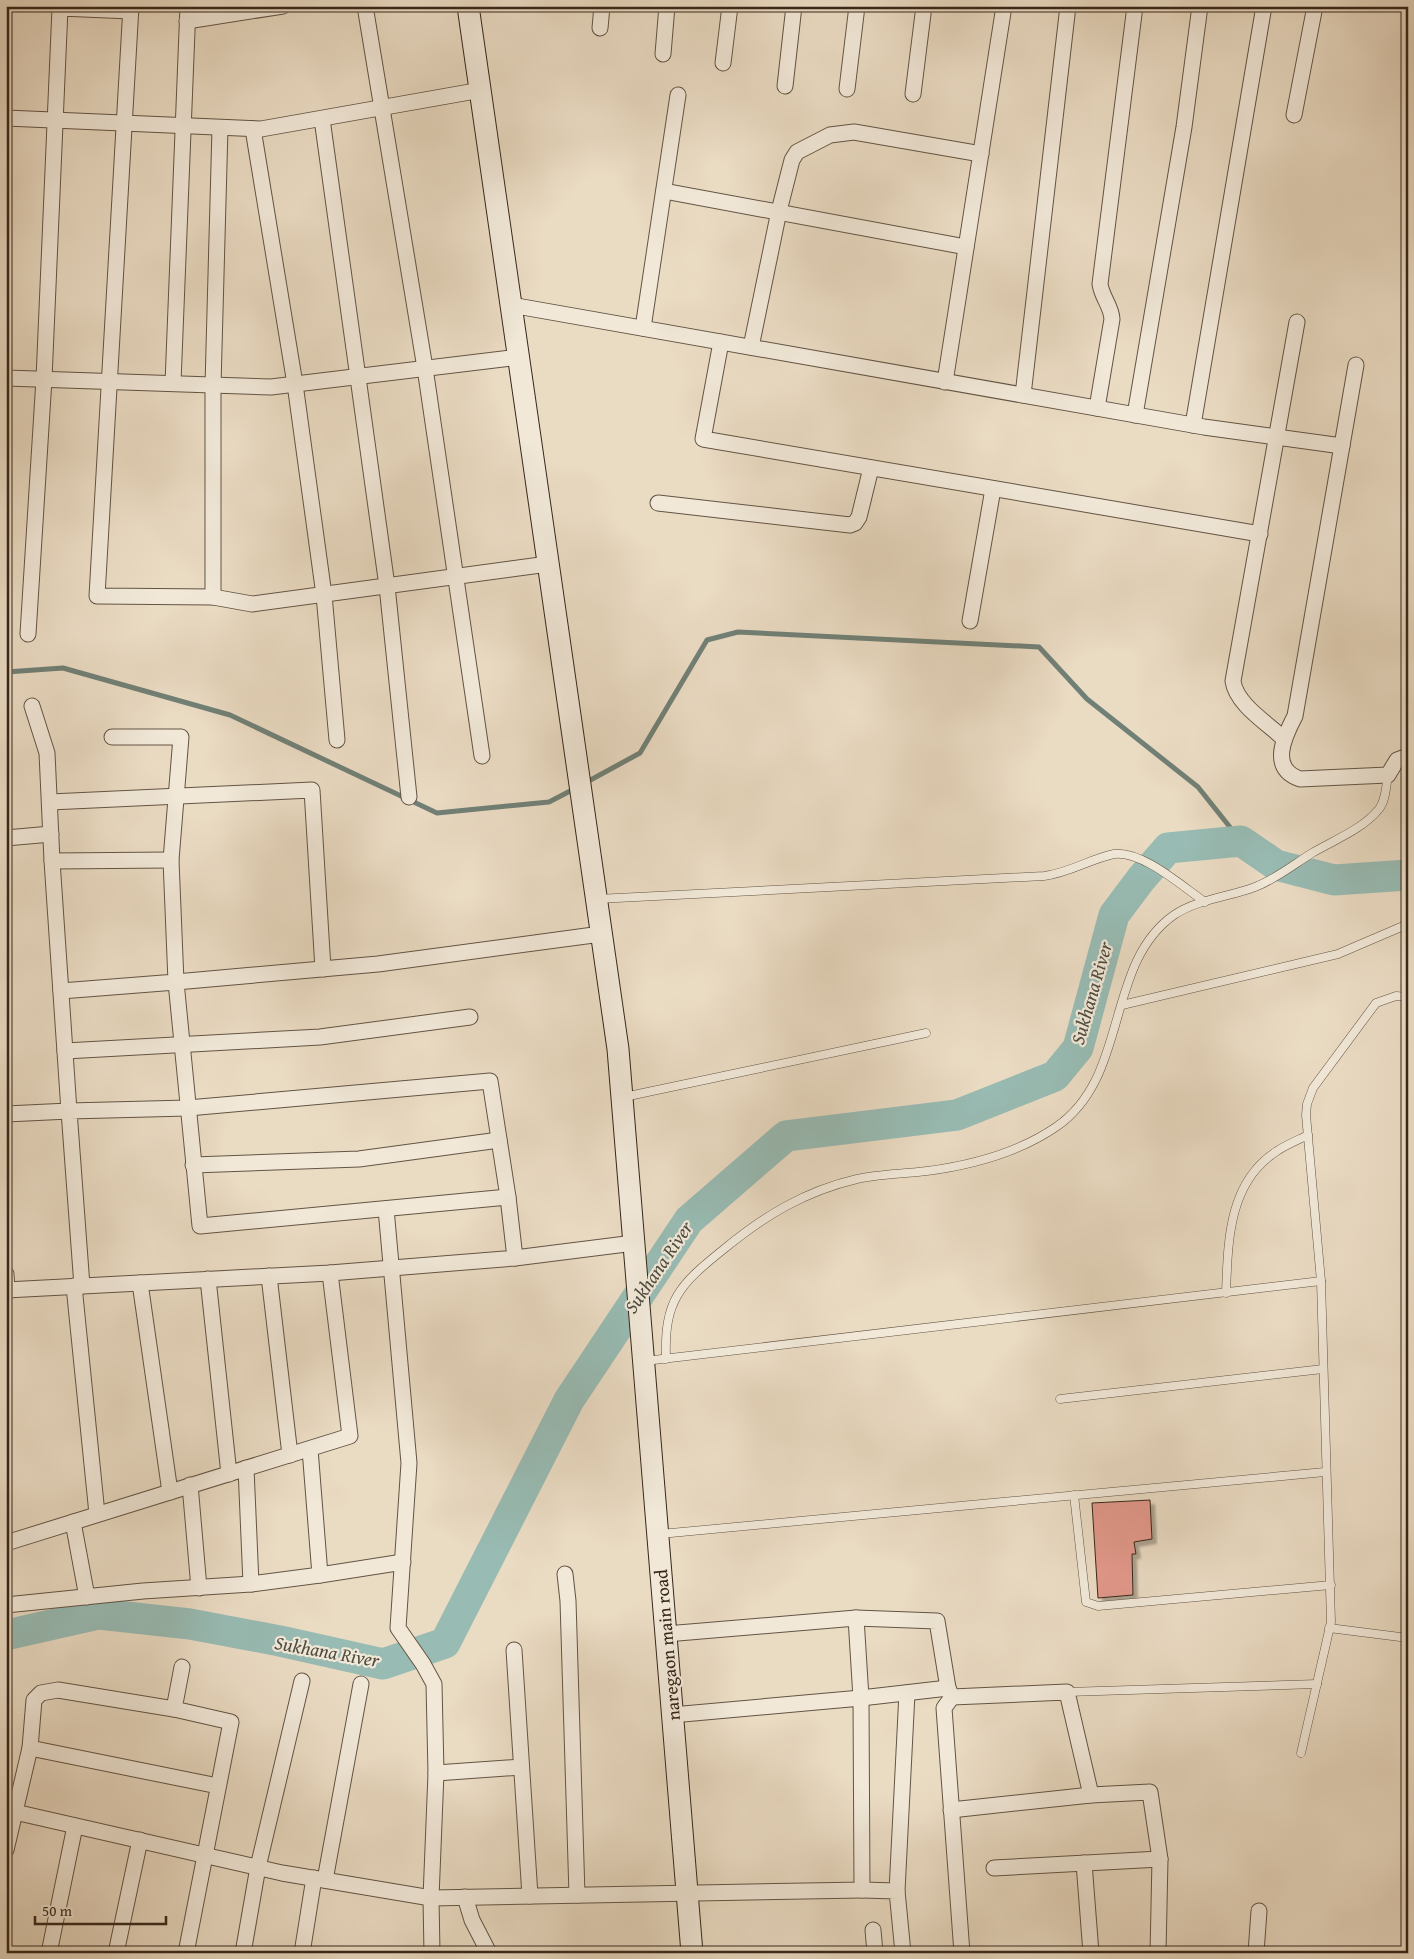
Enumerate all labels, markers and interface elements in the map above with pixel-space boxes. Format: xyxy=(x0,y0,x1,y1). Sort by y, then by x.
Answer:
water label: Sukhana River xyxy=(1063,937,1119,1048)
water label: Sukhana River xyxy=(617,1215,700,1319)
street label: naregaon main road xyxy=(647,1568,687,1722)
water label: Sukhana River xyxy=(273,1628,382,1674)
scale bar xyxy=(35,1894,166,1926)
text: 50 m xyxy=(42,1900,73,1921)

